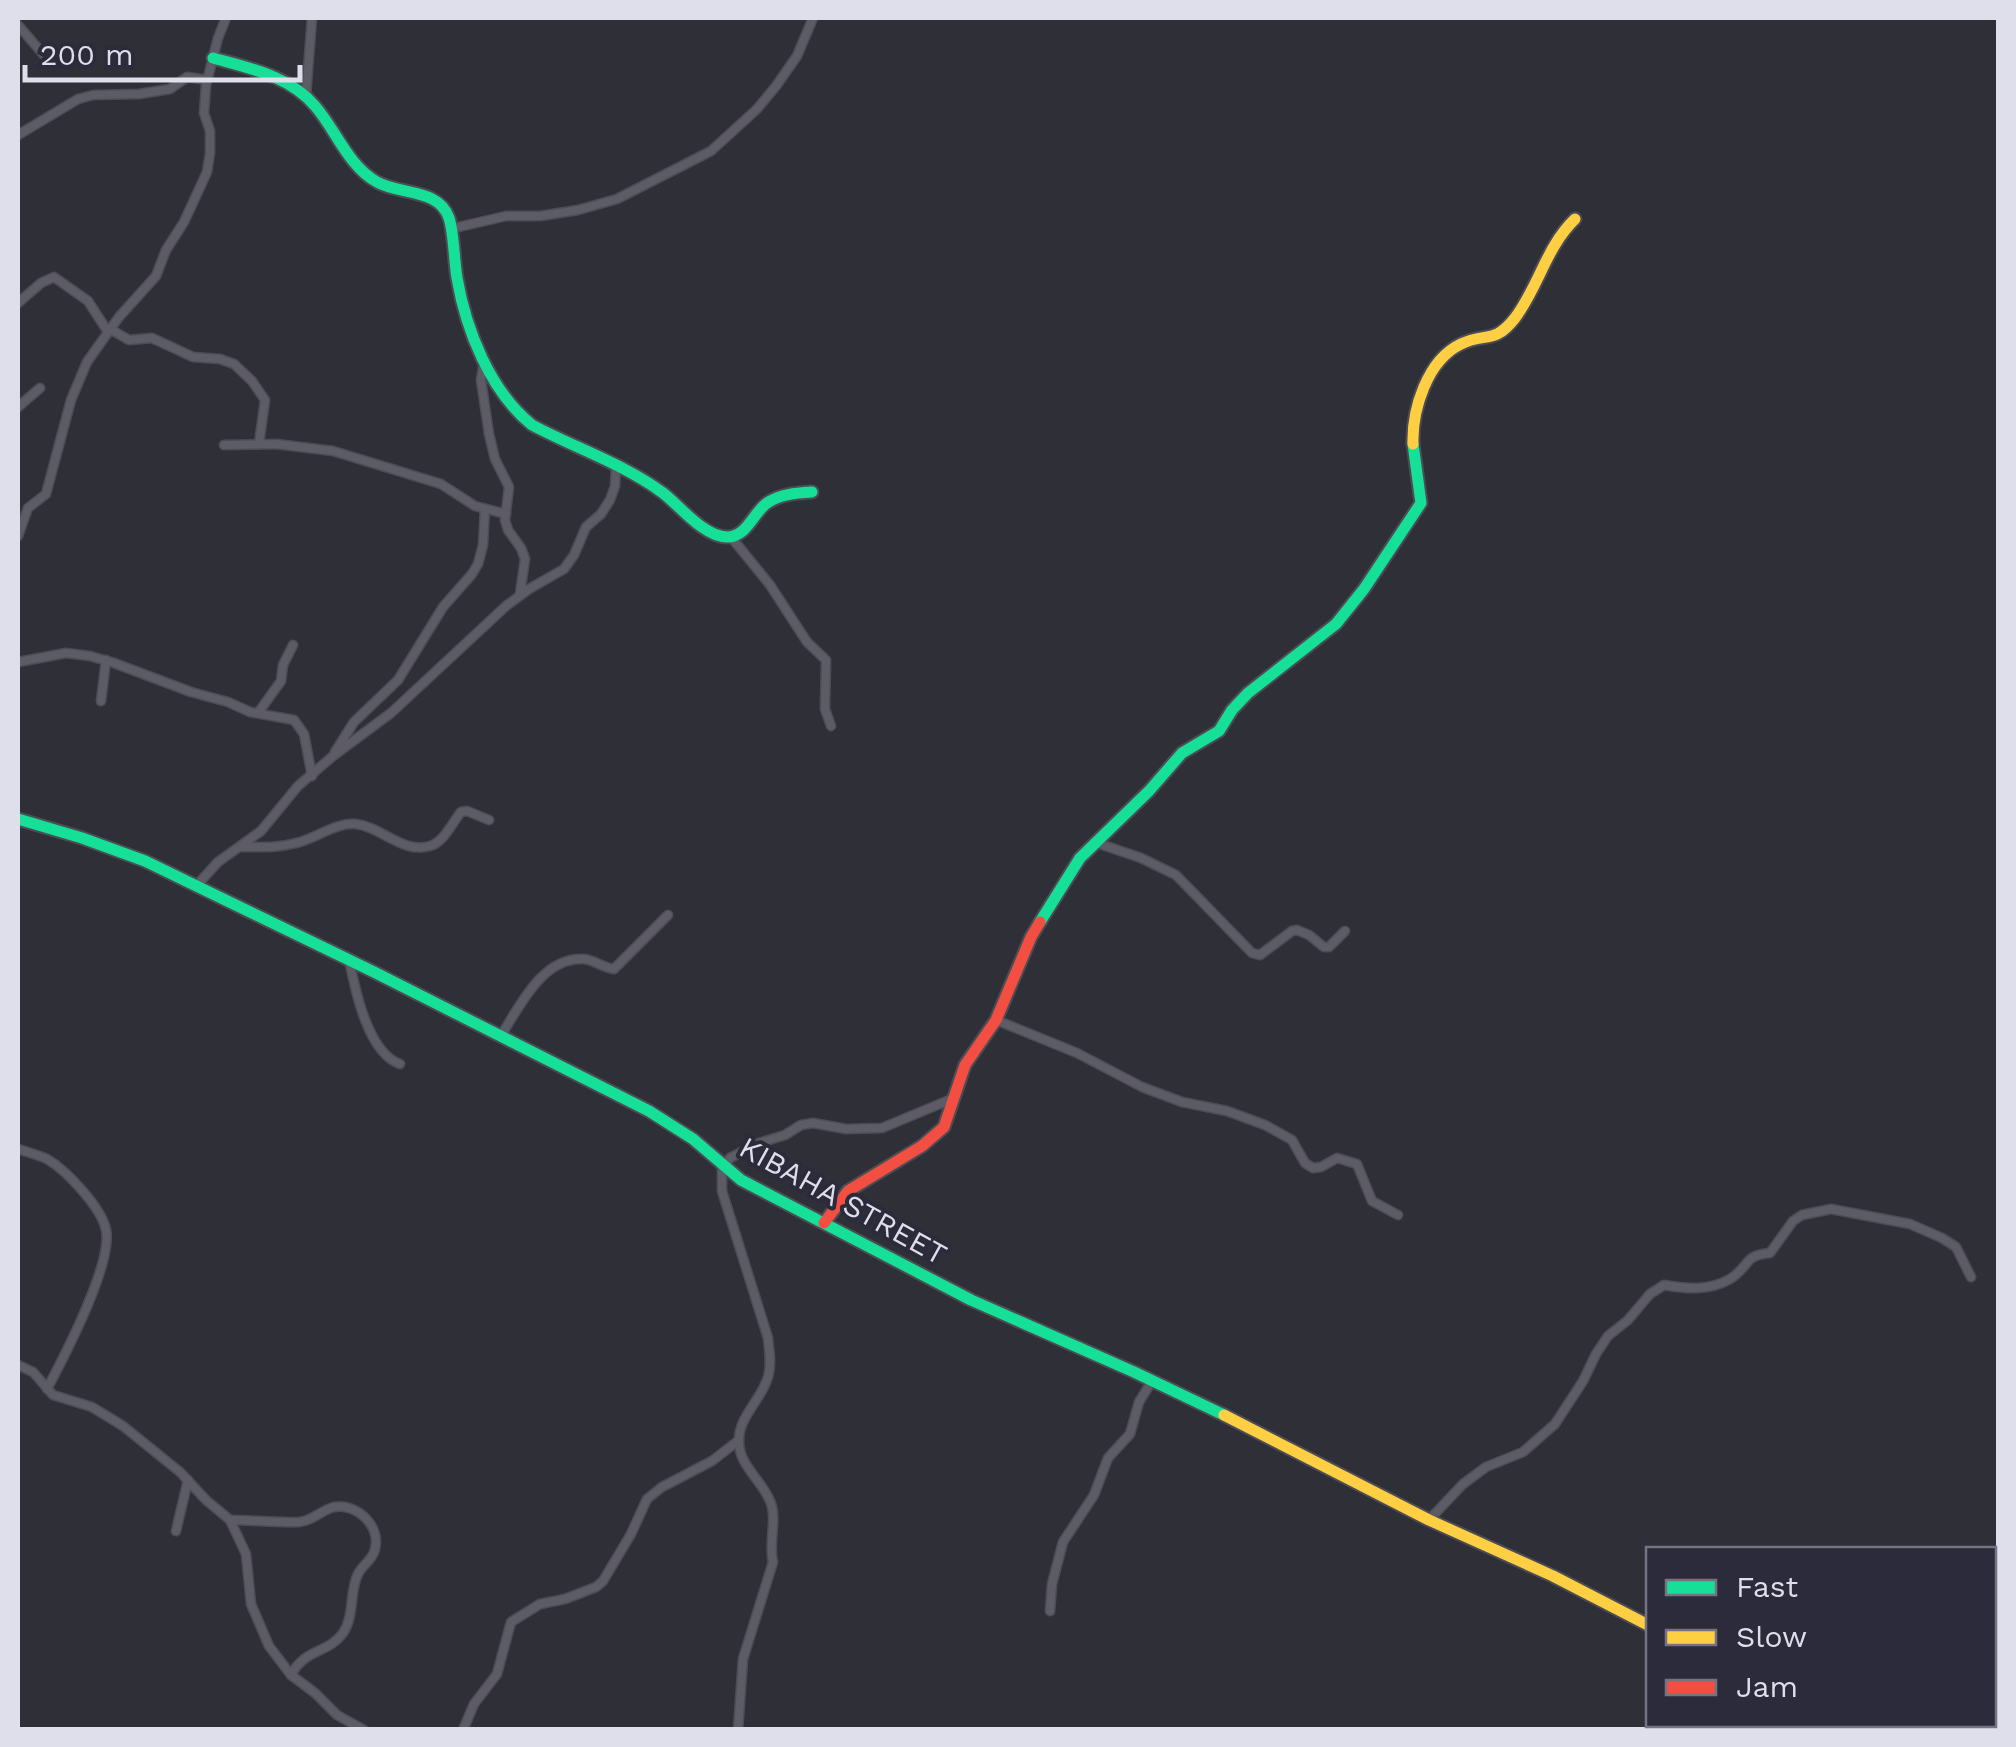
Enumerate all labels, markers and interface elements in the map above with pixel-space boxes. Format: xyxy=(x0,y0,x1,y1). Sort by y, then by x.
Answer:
scale bar xyxy=(25,20,300,82)
text: 200 m xyxy=(40,37,134,72)
street label: KIBAHA STREET xyxy=(734,1129,953,1272)
legend xyxy=(1646,1547,1996,1727)
text: Fast xyxy=(1736,1569,1799,1604)
text: Slow xyxy=(1736,1619,1807,1654)
text: Jam xyxy=(1736,1669,1798,1704)

